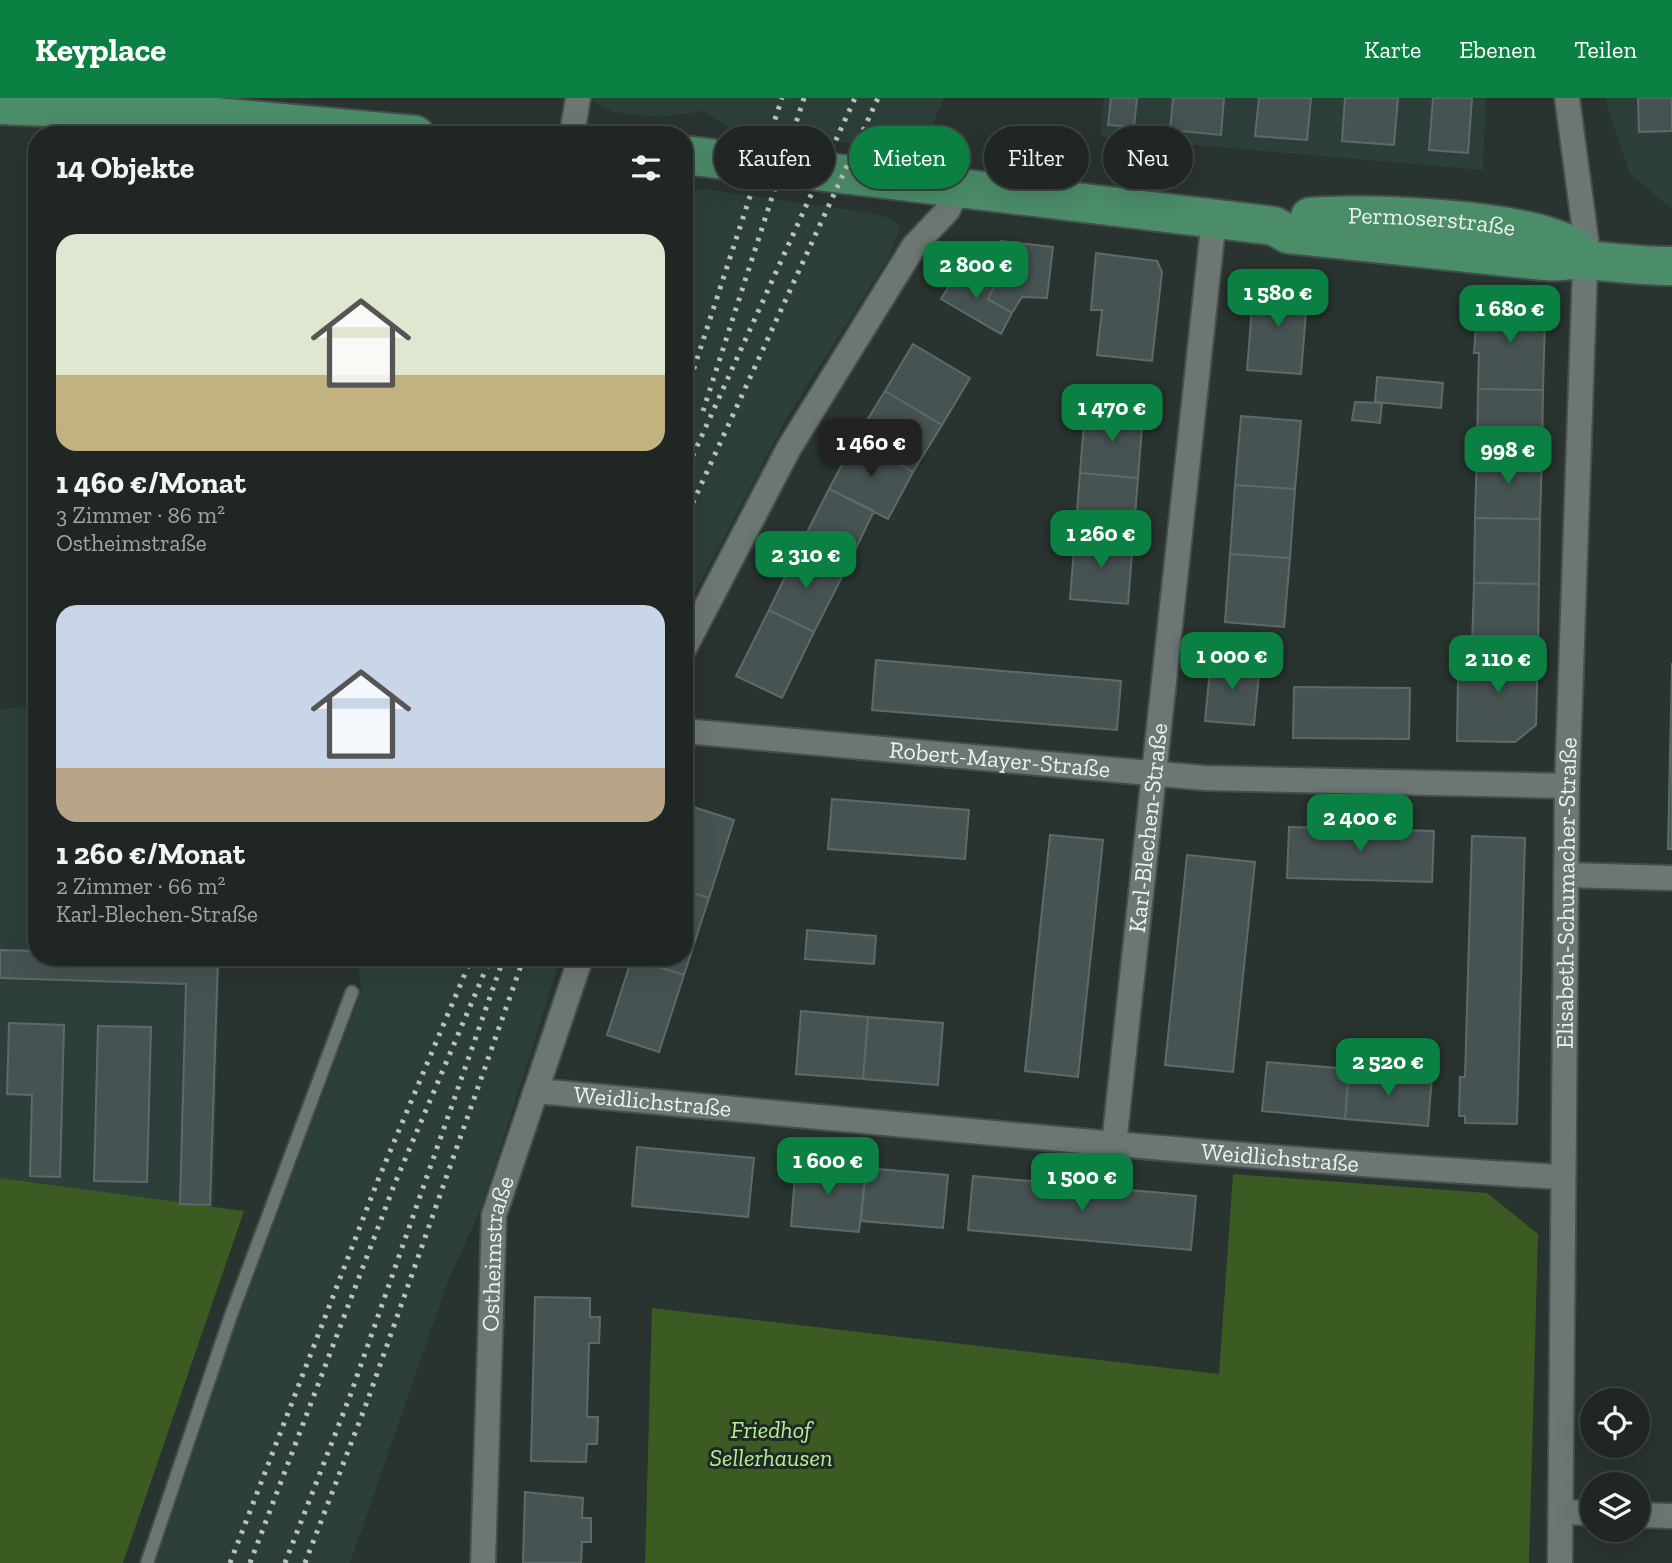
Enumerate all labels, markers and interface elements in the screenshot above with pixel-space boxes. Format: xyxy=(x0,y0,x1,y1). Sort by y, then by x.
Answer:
text: Keyplace xyxy=(35,30,166,69)
text: Karte xyxy=(1364,35,1421,64)
text: Ebenen xyxy=(1459,35,1536,64)
text: Teilen xyxy=(1574,35,1637,64)
chip: Kaufen xyxy=(714,126,835,189)
chip: Mieten xyxy=(849,126,970,189)
chip: Filter xyxy=(984,126,1089,189)
chip: Neu xyxy=(1103,126,1193,189)
icon: filters xyxy=(627,149,665,187)
text: 14 Objekte xyxy=(56,150,194,186)
street label: Permoserstraße xyxy=(1348,200,1518,242)
pin: 2 800 € xyxy=(911,242,1041,301)
text: 2 800 € xyxy=(939,250,1013,278)
pin: 1 580 € xyxy=(1213,270,1343,329)
text: 1 580 € xyxy=(1243,278,1313,306)
icon: home xyxy=(298,280,424,406)
pin: 1 680 € xyxy=(1445,286,1575,345)
text: 1 680 € xyxy=(1475,294,1545,322)
pin: 1 470 € xyxy=(1047,384,1177,444)
text: 1 470 € xyxy=(1078,393,1146,421)
pin: 1 460 € xyxy=(806,420,936,479)
pin: 998 € xyxy=(1459,426,1557,486)
text: 1 460 € xyxy=(836,428,906,456)
text: 998 € xyxy=(1481,435,1535,463)
text: 1 460 €/Monat xyxy=(56,465,246,501)
text: 3 Zimmer · 86 m² xyxy=(56,501,225,529)
pin: 1 260 € xyxy=(1036,510,1166,570)
text: 1 260 € xyxy=(1066,519,1136,547)
text: Ostheimstraße xyxy=(56,529,207,557)
pin: 2 310 € xyxy=(741,532,871,591)
text: 2 310 € xyxy=(771,540,841,568)
pin: 1 000 € xyxy=(1167,632,1297,692)
pin: 2 110 € xyxy=(1433,636,1563,695)
text: 1 000 € xyxy=(1196,641,1268,669)
text: 2 110 € xyxy=(1465,644,1531,672)
icon: home xyxy=(298,651,424,777)
street label: Karl-Blechen-Straße xyxy=(1122,721,1173,934)
street label: Robert-Mayer-Straße xyxy=(888,735,1112,783)
street label: Elisabeth-Schumacher-Straße xyxy=(1550,737,1583,1049)
pin: 2 400 € xyxy=(1295,794,1425,854)
text: 2 400 € xyxy=(1323,803,1397,831)
text: 1 260 €/Monat xyxy=(56,836,245,872)
text: 2 Zimmer · 66 m² xyxy=(56,872,226,900)
text: Karl-Blechen-Straße xyxy=(56,900,258,928)
pin: 2 520 € xyxy=(1323,1038,1453,1098)
text: 2 520 € xyxy=(1352,1047,1424,1075)
street label: Weidlichstraße xyxy=(572,1079,733,1123)
street label: Weidlichstraße xyxy=(1200,1136,1360,1178)
pin: 1 600 € xyxy=(763,1138,893,1197)
text: 1 600 € xyxy=(793,1146,863,1174)
pin: 1 500 € xyxy=(1017,1154,1147,1213)
text: 1 500 € xyxy=(1047,1162,1117,1190)
street label: Ostheimstraße xyxy=(475,1172,520,1332)
map controls xyxy=(1580,1388,1650,1542)
button: locate xyxy=(1580,1388,1650,1458)
park label: Friedhof Sellerhausen xyxy=(709,1415,833,1472)
button: layers xyxy=(1580,1472,1650,1542)

